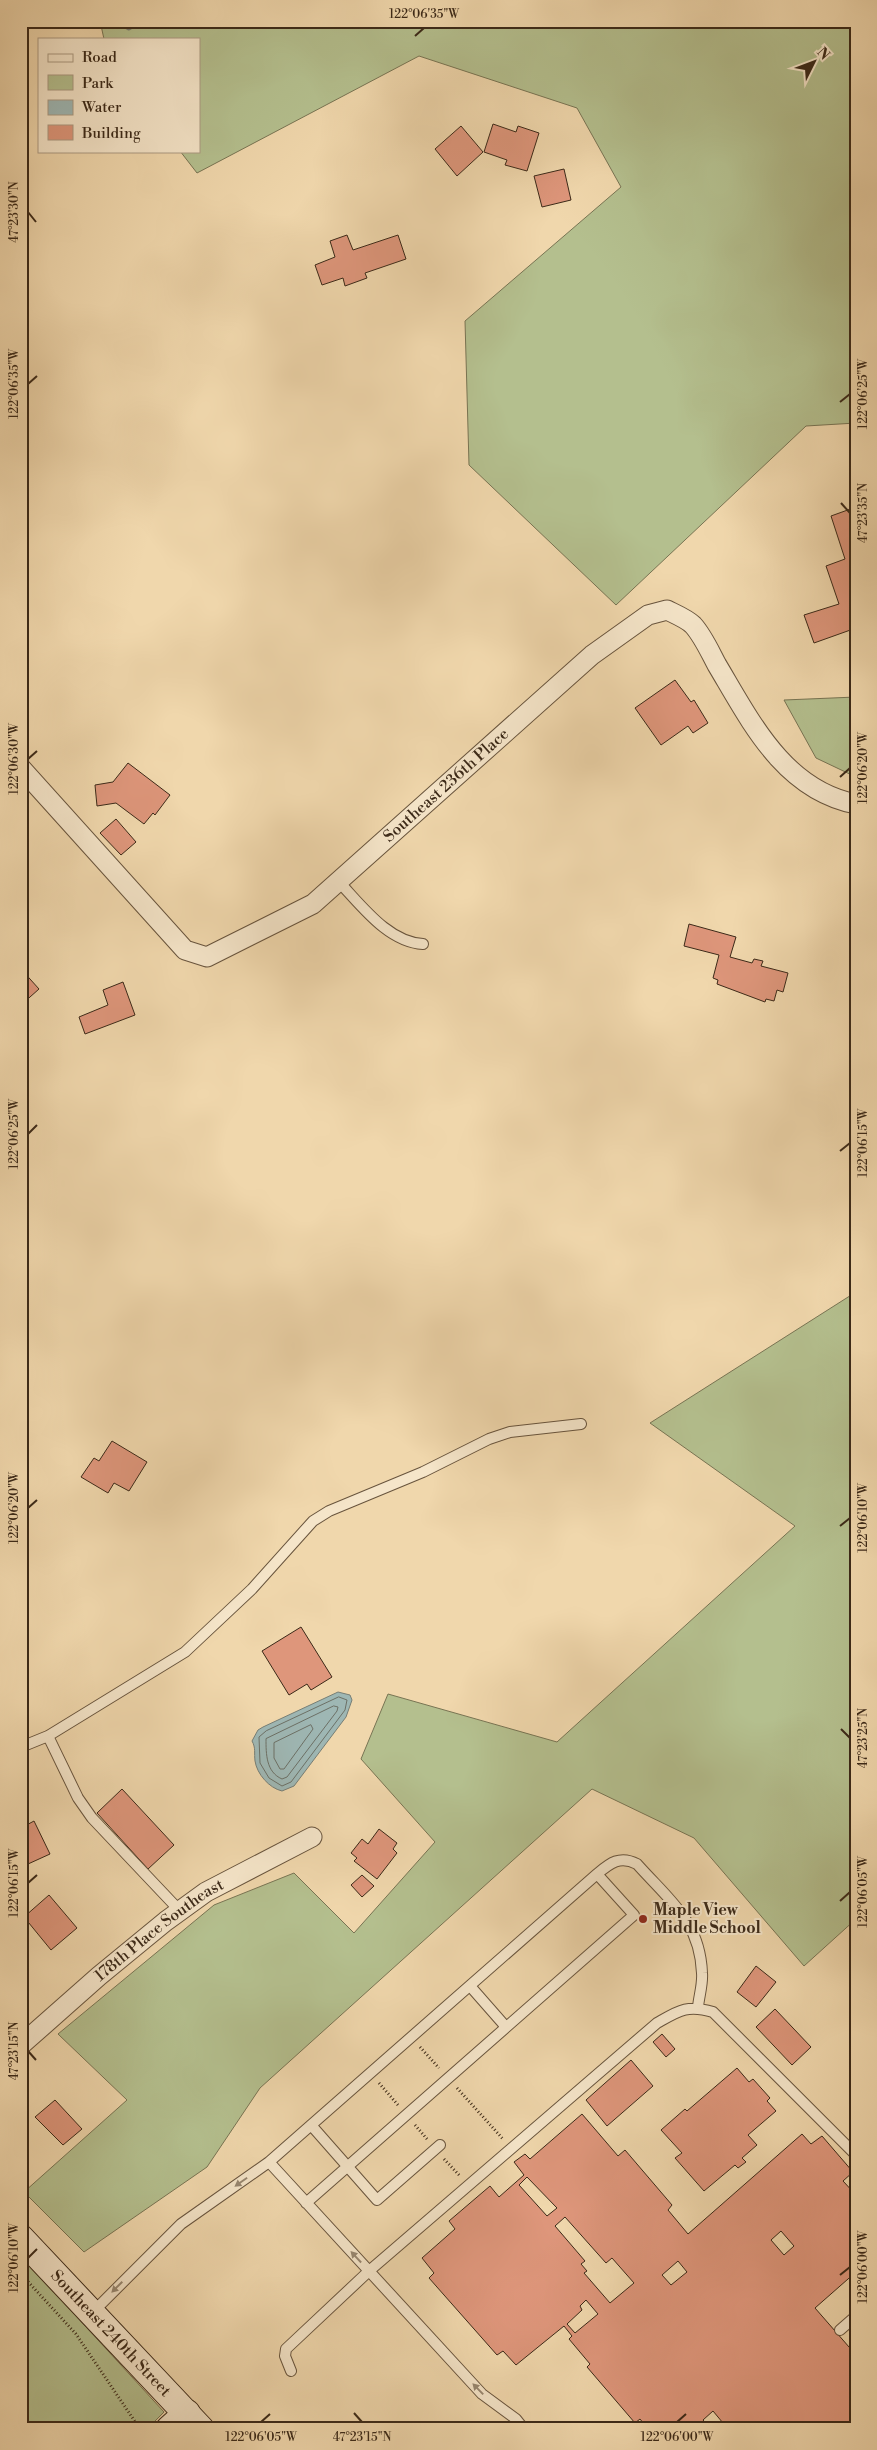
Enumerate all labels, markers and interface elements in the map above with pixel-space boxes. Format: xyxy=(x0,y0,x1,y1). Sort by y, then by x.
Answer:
text: 122°06'35"W xyxy=(389,7,460,22)
legend xyxy=(38,38,200,152)
north arrow xyxy=(790,38,840,88)
text: N xyxy=(813,44,833,64)
text: Road xyxy=(82,48,117,67)
text: Park xyxy=(82,74,114,93)
text: Water xyxy=(81,98,122,117)
text: Building xyxy=(81,124,141,143)
text: 47°23'30"N xyxy=(7,181,22,243)
text: 122°06'35"W xyxy=(7,348,22,419)
text: 122°06'25"W xyxy=(856,358,871,429)
text: 47°23'35"N xyxy=(856,483,871,543)
text: 122°06'30"W xyxy=(7,722,22,795)
street label: Southeast 236th Place xyxy=(379,724,513,846)
text: 122°06'20"W xyxy=(856,731,871,804)
text: 122°06'25"W xyxy=(7,1098,22,1169)
text: 122°06'15"W xyxy=(856,1108,871,1177)
text: 122°06'20"W xyxy=(7,1471,22,1544)
text: 122°06'10"W xyxy=(856,1482,871,1553)
text: 47°23'25"N xyxy=(856,1708,871,1768)
text: 122°06'15"W xyxy=(7,1848,22,1917)
text: 122°06'05"W xyxy=(856,1855,871,1928)
street label: 178th Place Southeast xyxy=(90,1874,227,1986)
place label: Maple View Middle School xyxy=(653,1900,762,1938)
marker: Maple View Middle School xyxy=(637,1913,649,1925)
text: 47°23'15"N xyxy=(7,2022,22,2080)
one-way arrow xyxy=(234,2177,247,2187)
text: 122°06'10"W xyxy=(7,2222,22,2293)
text: 122°06'00"W xyxy=(856,2229,871,2303)
one-way arrow xyxy=(350,2250,361,2263)
street label: Southeast 240th Street xyxy=(46,2266,175,2401)
one-way arrow xyxy=(111,2281,123,2293)
one-way arrow xyxy=(472,2383,484,2395)
text: 122°06'05"W xyxy=(225,2430,298,2445)
text: 47°23'15"N xyxy=(333,2430,391,2445)
text: 122°06'00"W xyxy=(641,2430,715,2445)

